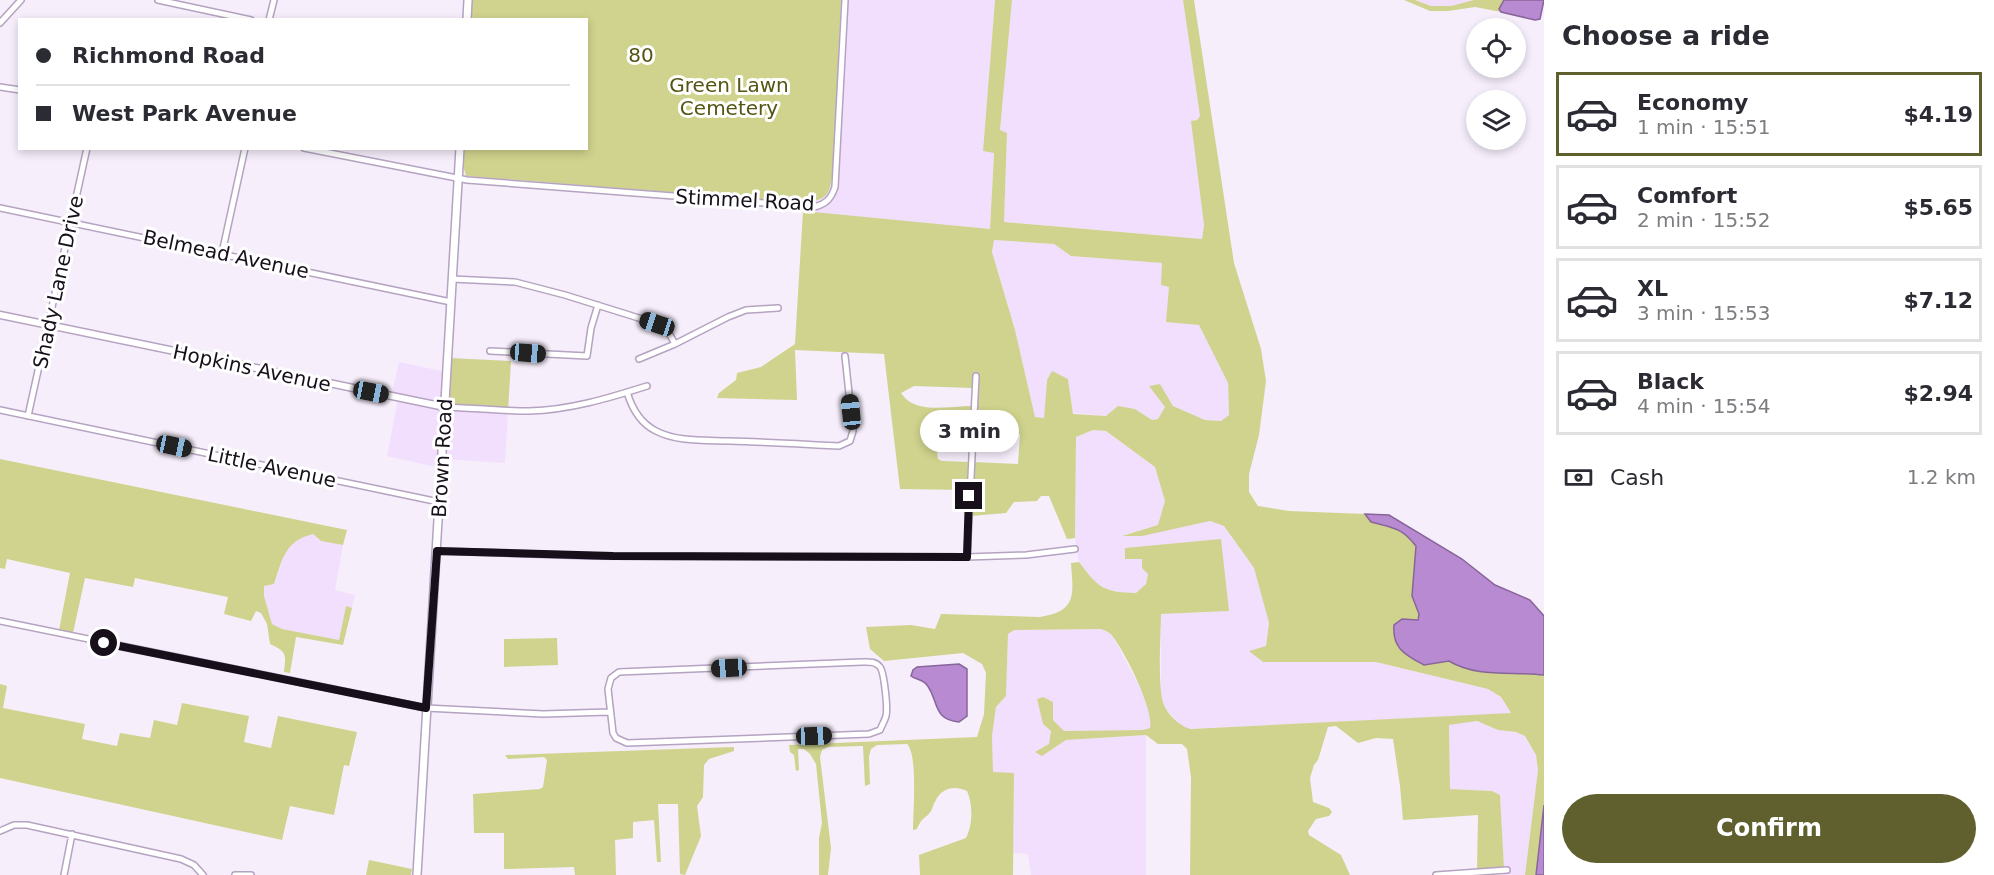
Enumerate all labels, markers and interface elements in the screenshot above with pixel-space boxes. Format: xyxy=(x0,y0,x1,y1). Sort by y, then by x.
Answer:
map controls xyxy=(1466,18,1526,150)
button: locate xyxy=(1466,18,1526,78)
text: Choose a ride xyxy=(1562,20,1770,51)
text: Richmond Road xyxy=(72,43,265,68)
park label: 80 xyxy=(628,43,654,67)
park label: Green Lawn Cemetery xyxy=(669,73,789,120)
icon: car xyxy=(1565,87,1619,141)
button: layers xyxy=(1466,90,1526,150)
text: Economy xyxy=(1637,90,1748,115)
text: West Park Avenue xyxy=(72,101,297,126)
text: $4.19 xyxy=(1903,102,1973,127)
text: 1 min · 15:51 xyxy=(1637,115,1771,139)
icon: car xyxy=(1565,180,1619,234)
text: Comfort xyxy=(1637,183,1737,208)
street label: Stimmel Road xyxy=(675,184,815,216)
street label: Shady Lane Drive xyxy=(28,193,88,371)
text: $5.65 xyxy=(1903,195,1973,220)
text: 2 min · 15:52 xyxy=(1637,208,1771,232)
street label: Belmead Avenue xyxy=(141,225,311,283)
icon: car xyxy=(1565,273,1619,327)
text: XL xyxy=(1637,276,1668,301)
text: $7.12 xyxy=(1903,288,1973,313)
text: 3 min · 15:53 xyxy=(1637,301,1771,325)
car xyxy=(637,310,677,338)
street label: Hopkins Avenue xyxy=(171,340,333,396)
car xyxy=(509,343,547,363)
icon: car xyxy=(1565,366,1619,420)
text: Black xyxy=(1637,369,1704,394)
car xyxy=(352,380,390,404)
text: $2.94 xyxy=(1903,381,1973,406)
car xyxy=(840,393,862,431)
text: 4 min · 15:54 xyxy=(1637,394,1771,418)
street label: Brown Road xyxy=(427,398,457,518)
callout: 3 min xyxy=(920,409,1018,451)
text: 3 min xyxy=(938,419,1001,443)
car xyxy=(155,433,193,459)
street label: Little Avenue xyxy=(205,442,339,492)
icon: cash xyxy=(1562,461,1595,494)
text: Cash xyxy=(1610,465,1664,490)
text: 1.2 km xyxy=(1907,465,1976,489)
route end xyxy=(955,482,982,509)
route start xyxy=(90,629,117,656)
car xyxy=(711,658,747,678)
car xyxy=(796,726,832,746)
button: Confirm xyxy=(1562,794,1976,863)

